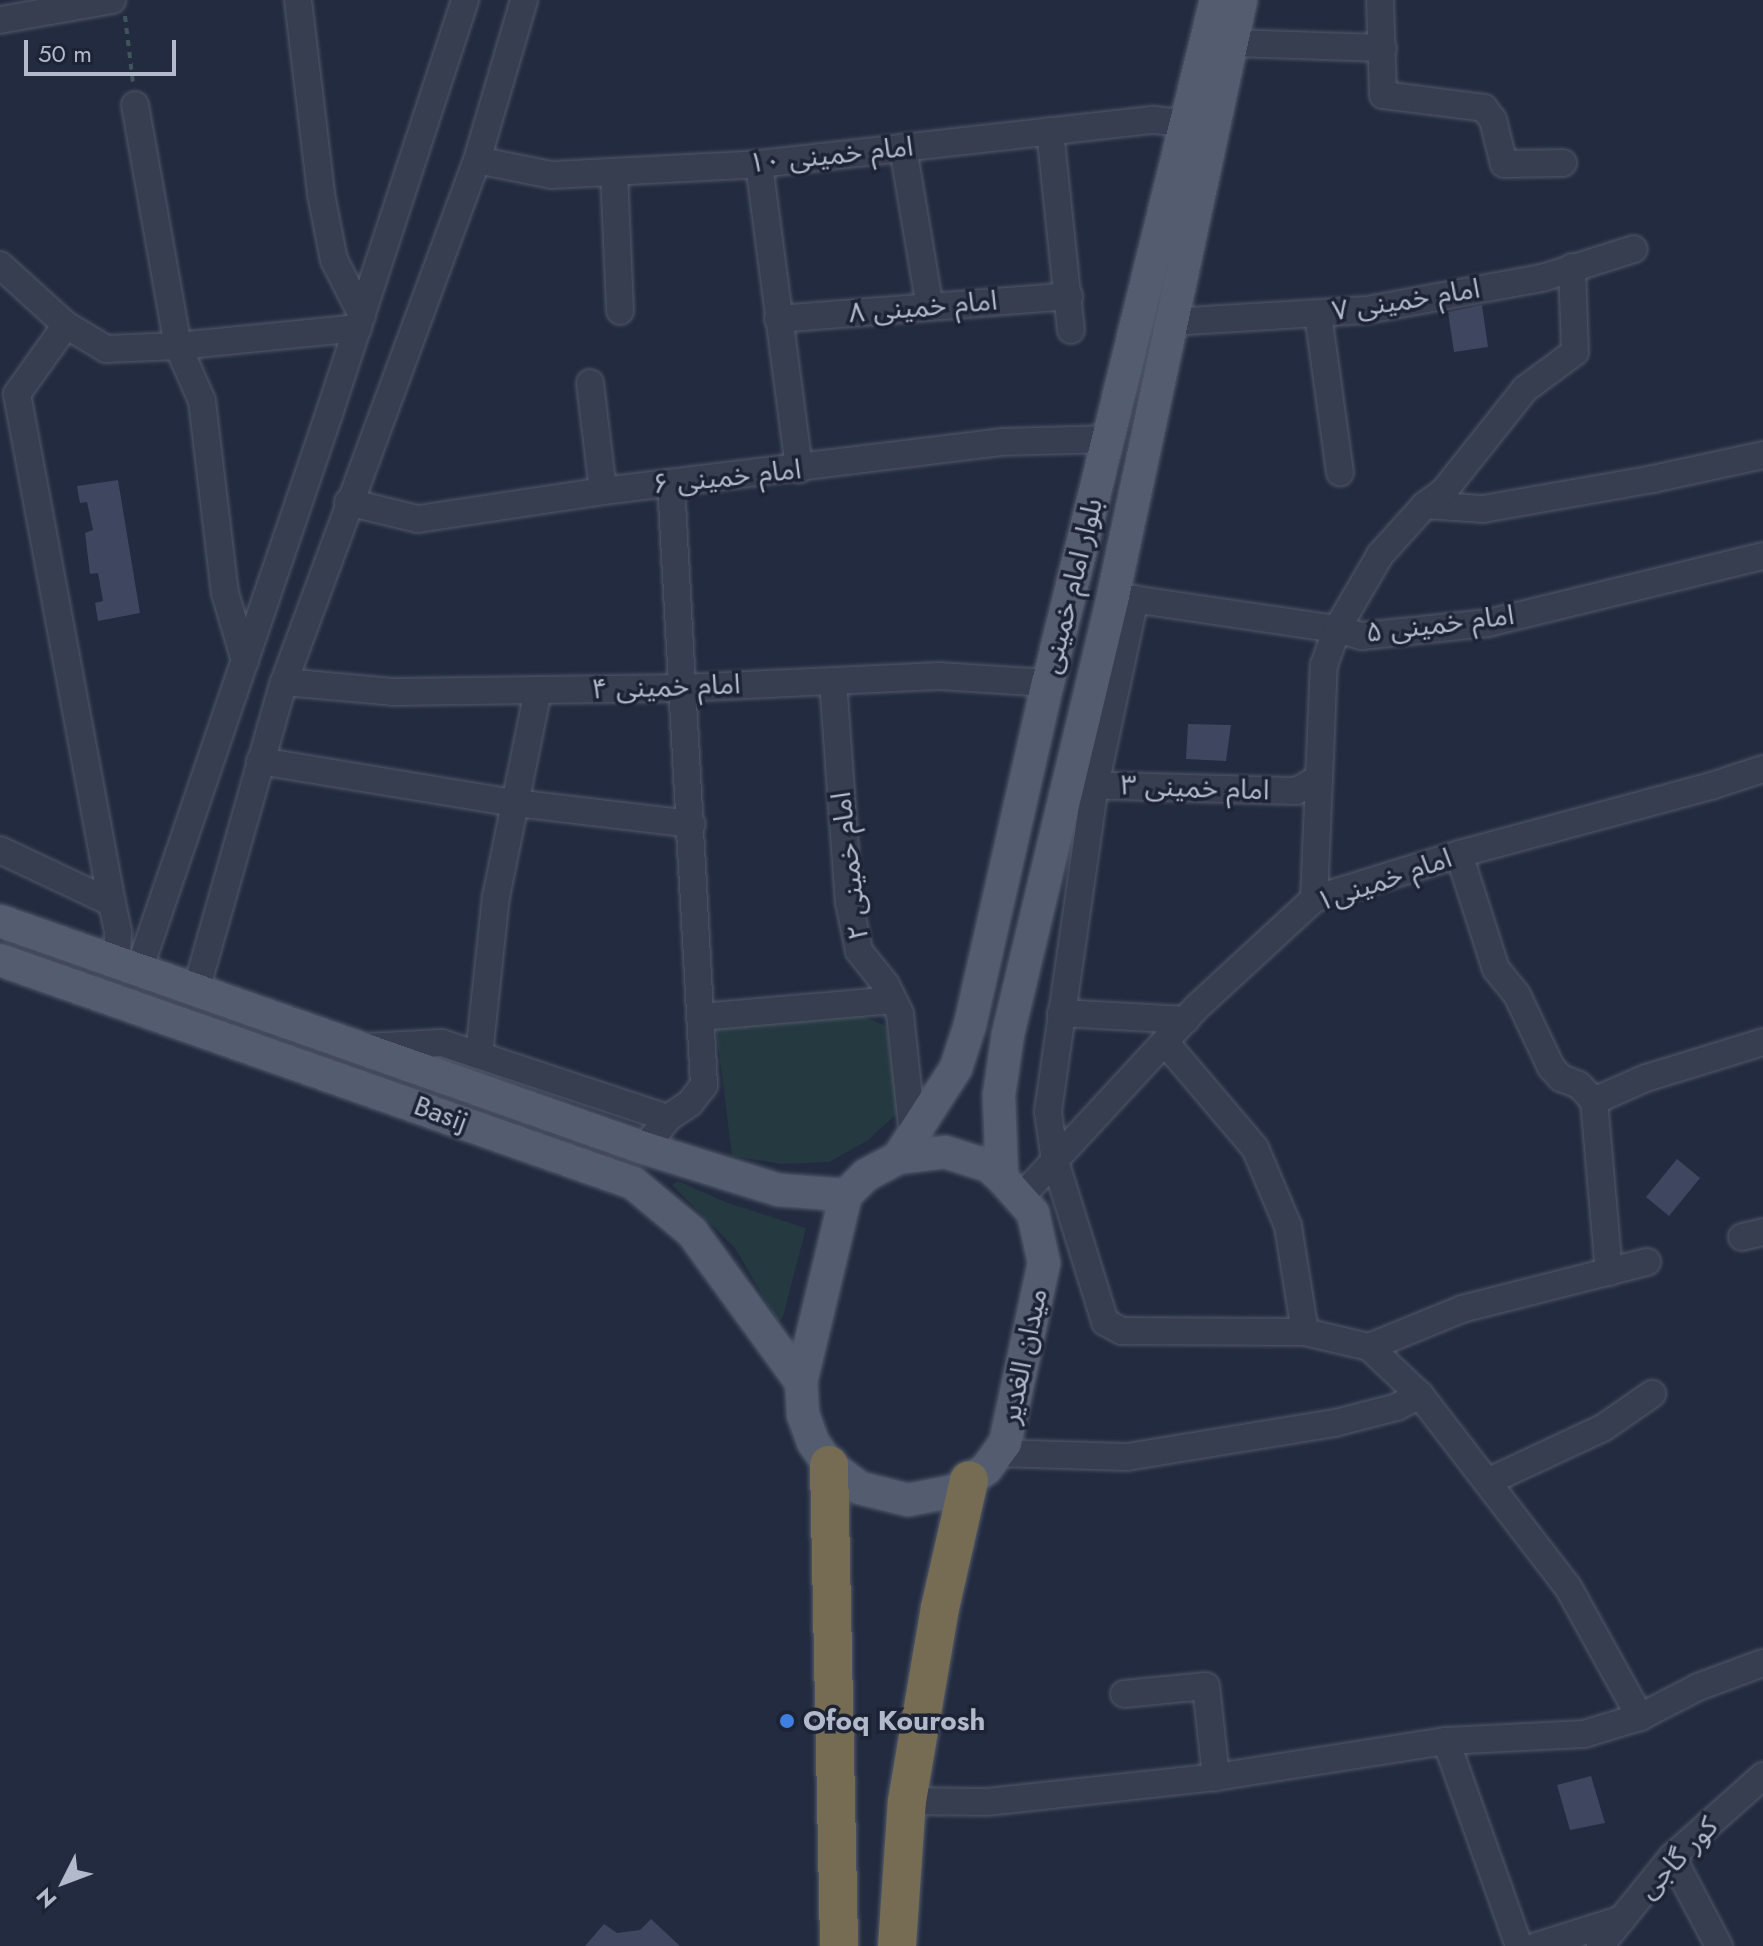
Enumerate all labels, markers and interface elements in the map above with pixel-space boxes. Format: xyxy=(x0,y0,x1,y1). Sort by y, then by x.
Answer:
scale bar xyxy=(28,24,180,74)
text: 50 m xyxy=(38,36,92,71)
street label: امام خمینی ۱۰ xyxy=(747,130,915,180)
street label: امام خمینی ۷ xyxy=(1330,272,1482,328)
street label: امام خمینی ۸ xyxy=(847,284,999,330)
street label: امام خمینی ۶ xyxy=(651,452,803,502)
street label: بلوار امام خمینی xyxy=(1034,495,1110,677)
street label: امام خمینی ۵ xyxy=(1364,598,1516,650)
street label: امام خمینی ۴ xyxy=(591,668,741,706)
street label: امام خمینی ۳ xyxy=(1120,769,1270,807)
street label: امام خمینی ۲ xyxy=(824,790,876,942)
street label: امام خمینی۱ xyxy=(1312,841,1456,919)
street label: Basij xyxy=(410,1089,472,1139)
street label: میدان الغدیر xyxy=(993,1285,1055,1427)
place label: Ofoq Kourosh xyxy=(803,1704,985,1738)
marker: Ofoq Kourosh xyxy=(778,1712,796,1730)
street label: کور گاجی xyxy=(1631,1810,1725,1906)
north arrow xyxy=(24,1842,104,1922)
text: N xyxy=(28,1881,64,1915)

